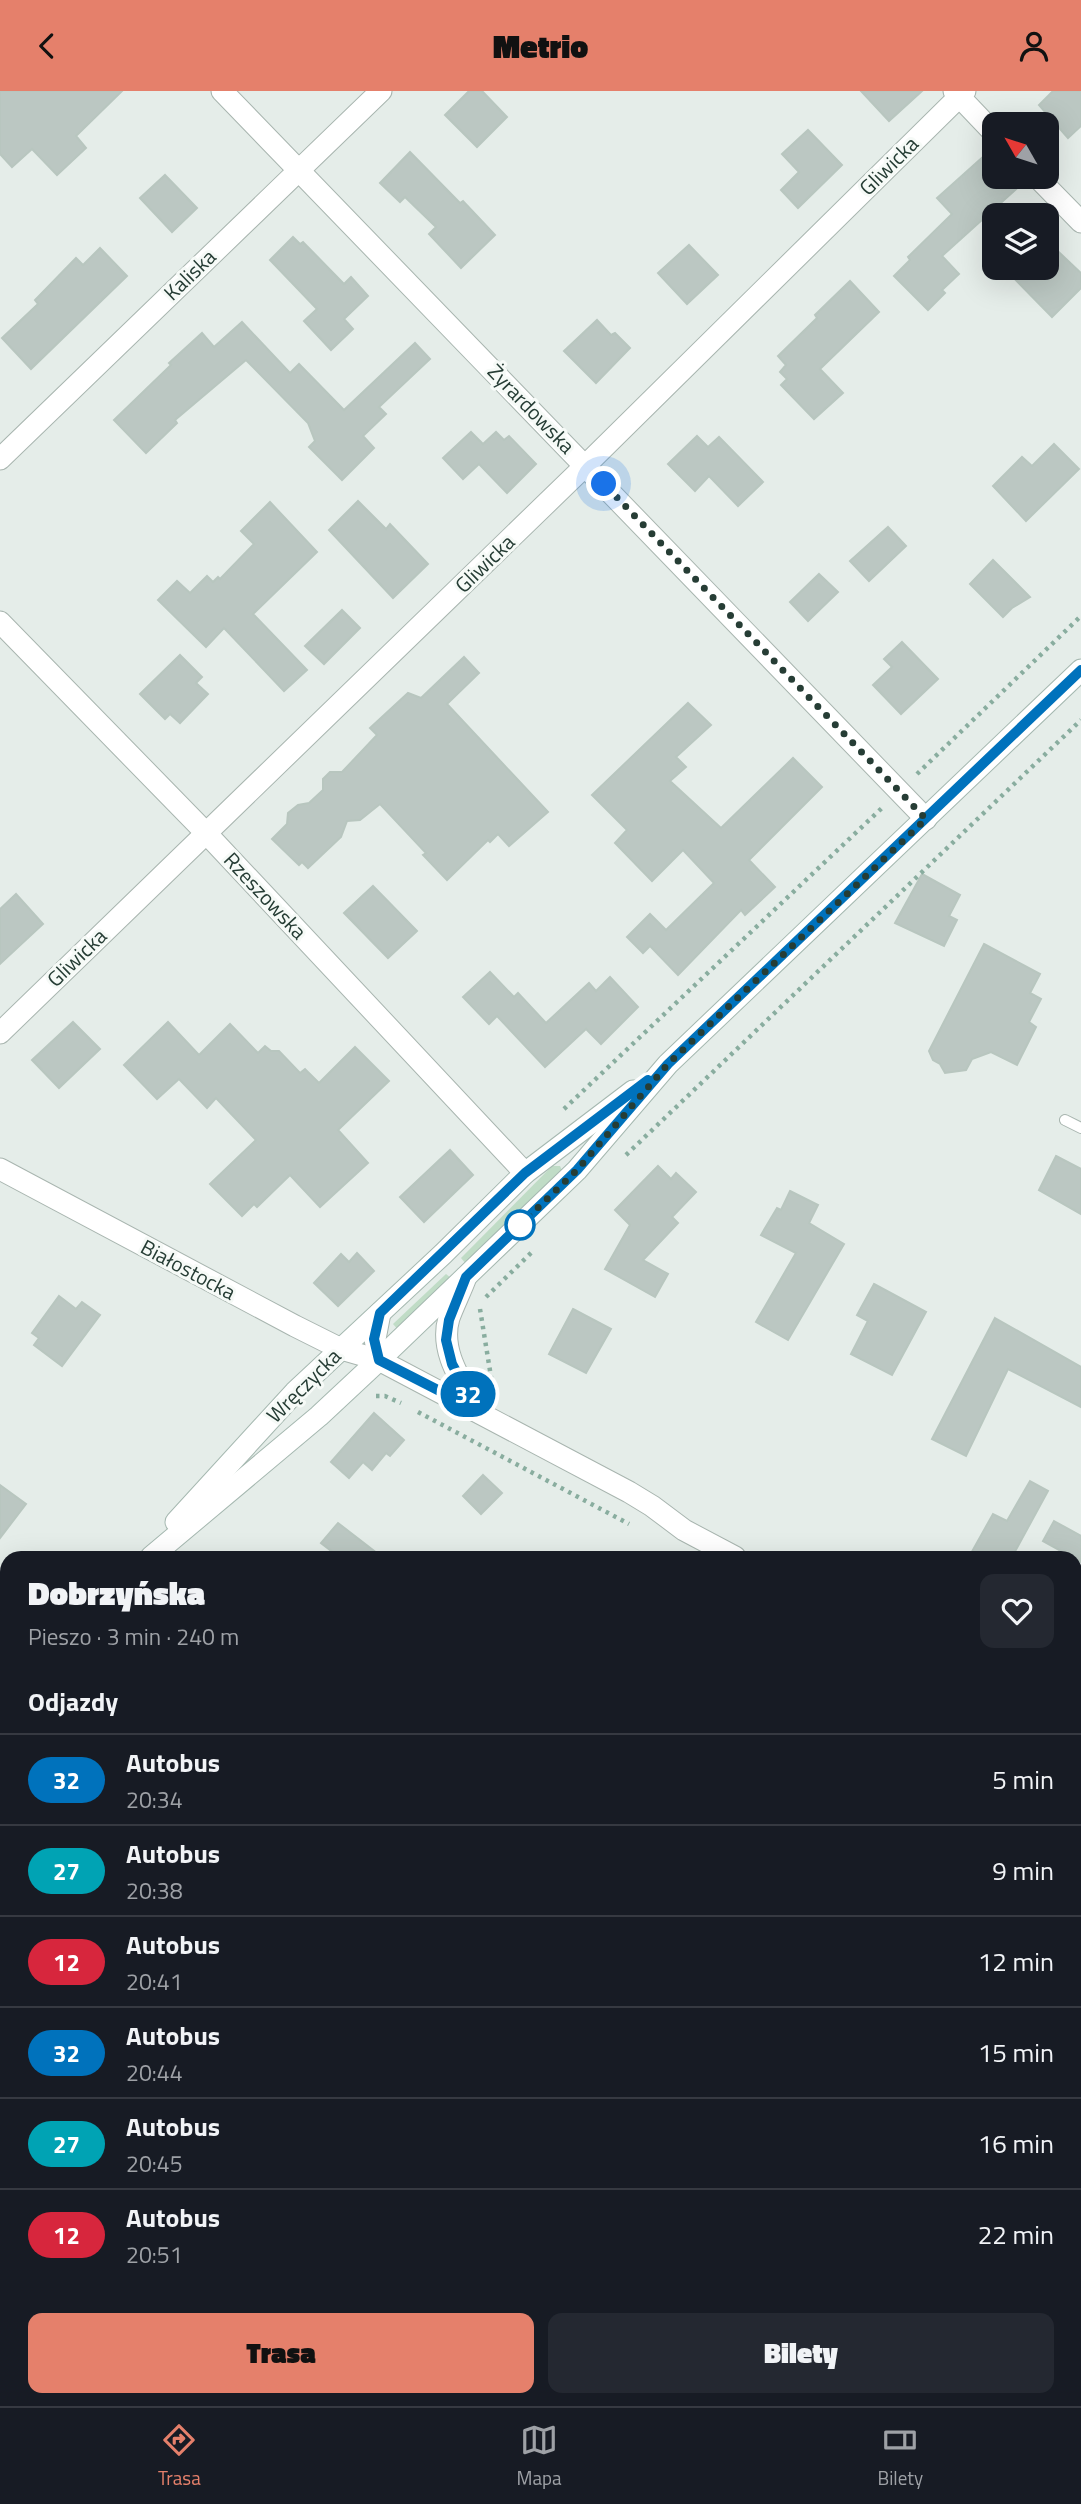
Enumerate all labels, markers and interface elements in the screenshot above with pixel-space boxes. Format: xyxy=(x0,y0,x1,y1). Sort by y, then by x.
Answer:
text: Metrio xyxy=(493,22,588,70)
icon: back xyxy=(28,27,66,65)
icon: person xyxy=(1015,27,1053,65)
north arrow xyxy=(982,112,1059,189)
map controls xyxy=(982,112,1059,280)
street label: Gliwicka xyxy=(851,128,926,202)
button: layers xyxy=(982,203,1059,280)
street label: Kaliska xyxy=(156,241,223,307)
street label: Żyrardowska xyxy=(481,356,583,461)
your location xyxy=(586,466,621,501)
street label: Gliwicka xyxy=(447,526,522,600)
street label: Rzeszowska xyxy=(217,844,315,947)
street label: Gliwicka xyxy=(39,920,114,994)
unlabelled marker xyxy=(505,1210,535,1240)
street label: Białostocka xyxy=(135,1231,242,1308)
street label: Wręczycka xyxy=(259,1340,348,1430)
line badge: 32 xyxy=(436,1371,500,1417)
text: 32 xyxy=(455,1376,481,1412)
text: Dobrzyńska xyxy=(28,1568,205,1618)
button: heart xyxy=(980,1574,1054,1648)
text: Pieszo · 3 min · 240 m xyxy=(28,1619,239,1654)
text: Odjazdy xyxy=(28,1682,118,1721)
text: Autobus xyxy=(126,1743,220,1782)
text: 5 min xyxy=(992,1760,1054,1799)
text: 32 xyxy=(53,1762,80,1798)
text: 20:34 xyxy=(126,1782,183,1817)
text: Autobus xyxy=(126,1834,220,1873)
text: 9 min xyxy=(992,1851,1054,1890)
text: 27 xyxy=(53,1853,80,1889)
text: 20:38 xyxy=(126,1873,183,1908)
text: Autobus xyxy=(126,1925,220,1964)
text: 12 min xyxy=(978,1942,1054,1981)
text: 12 xyxy=(53,1944,80,1980)
text: 20:41 xyxy=(126,1964,183,1999)
text: Autobus xyxy=(126,2016,220,2055)
text: 15 min xyxy=(978,2033,1054,2072)
text: 32 xyxy=(53,2035,80,2071)
text: 20:44 xyxy=(126,2055,183,2090)
text: Autobus xyxy=(126,2107,220,2146)
text: 16 min xyxy=(978,2124,1054,2163)
text: 27 xyxy=(53,2126,80,2162)
text: 20:45 xyxy=(126,2146,183,2181)
text: Autobus xyxy=(126,2198,220,2237)
text: 22 min xyxy=(978,2215,1054,2254)
text: 12 xyxy=(53,2217,80,2253)
text: 20:51 xyxy=(126,2237,183,2272)
button: Trasa xyxy=(28,2313,534,2393)
button: Bilety xyxy=(548,2313,1054,2393)
tab: Trasa xyxy=(158,2421,201,2492)
tab: Mapa xyxy=(517,2421,562,2492)
tab: Bilety xyxy=(877,2421,923,2492)

